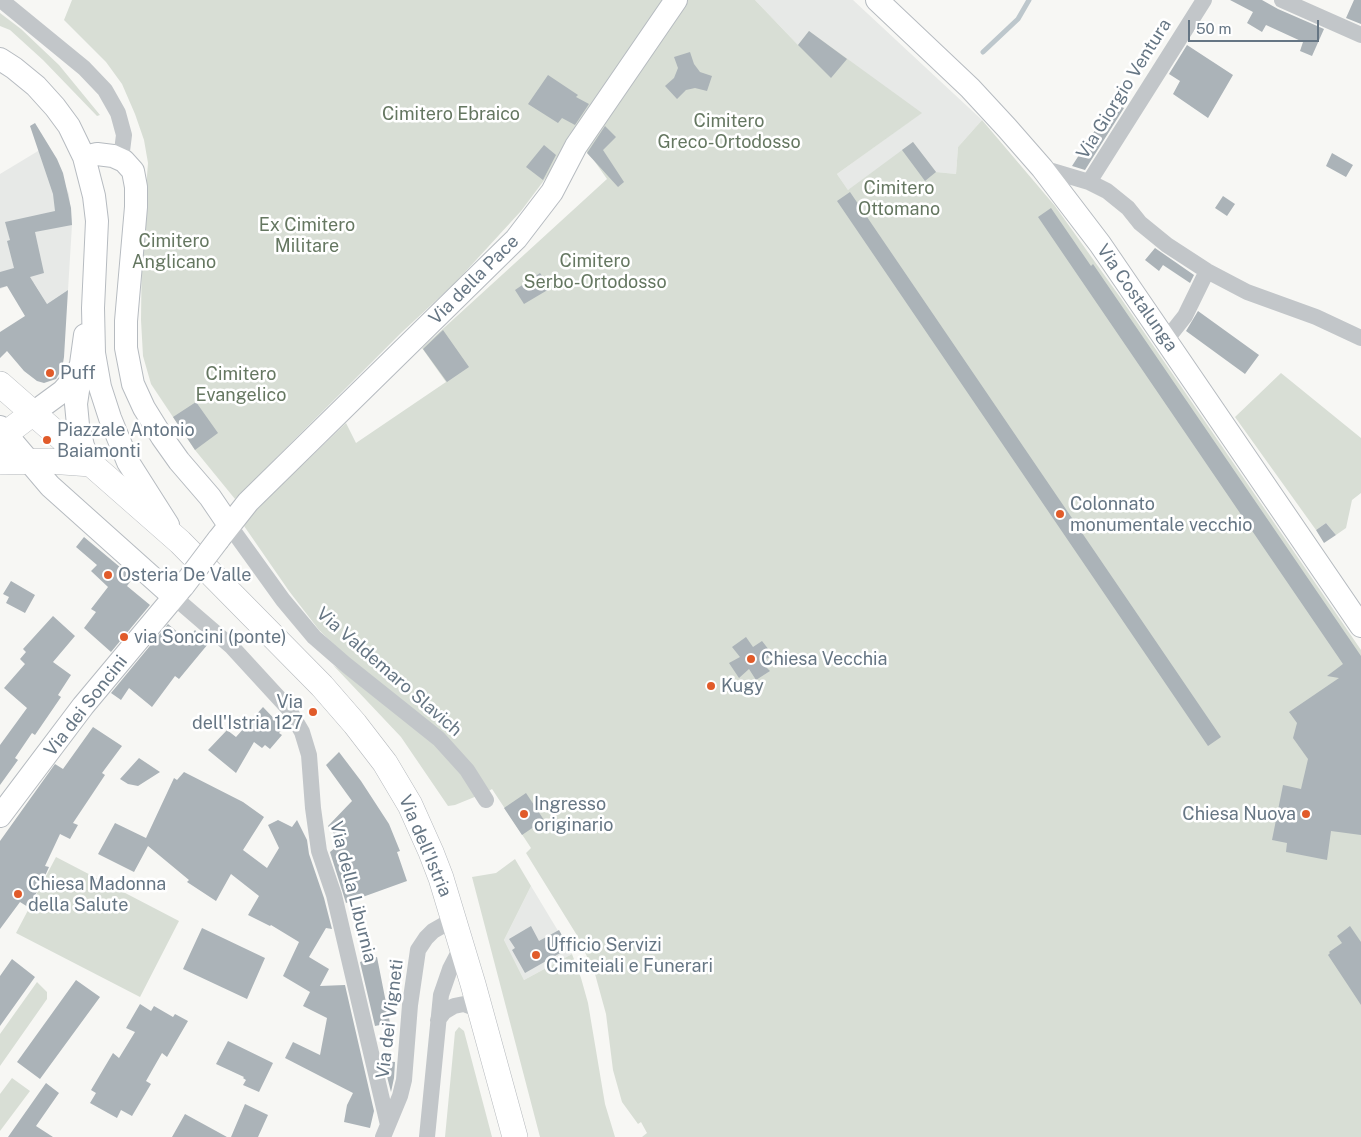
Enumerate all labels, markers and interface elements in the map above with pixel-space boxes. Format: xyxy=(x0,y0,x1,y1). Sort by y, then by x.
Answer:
scale bar xyxy=(1191,10,1322,42)
street label: Via Giorgio Ventura xyxy=(1072,15,1176,163)
text: 50 m xyxy=(1196,20,1231,37)
park label: Cimitero Ebraico xyxy=(382,103,520,125)
park label: Cimitero Greco-Ortodosso xyxy=(657,110,801,152)
park label: Cimitero Ottomano xyxy=(858,177,940,220)
park label: Ex Cimitero Militare xyxy=(259,214,355,256)
park label: Cimitero Anglicano xyxy=(132,230,216,272)
street label: Via della Pace xyxy=(425,231,523,329)
street label: Via Costalunga xyxy=(1092,240,1182,356)
park label: Cimitero Serbo-Ortodosso xyxy=(523,250,667,292)
place label: Puff xyxy=(60,362,96,384)
park label: Cimitero Evangelico xyxy=(196,363,286,406)
marker: Puff xyxy=(44,367,56,379)
place label: Piazzale Antonio Baiamonti xyxy=(57,419,195,462)
marker: Piazzale Antonio Baiamonti xyxy=(41,434,53,446)
place label: Colonnato monumentale vecchio xyxy=(1070,493,1252,536)
marker: Colonnato monumentale vecchio xyxy=(1054,508,1066,520)
place label: Osteria De Valle xyxy=(118,564,252,586)
marker: Osteria De Valle xyxy=(102,569,114,581)
street label: Via Valdemaro Slavich xyxy=(312,603,466,741)
place label: via Soncini (ponte) xyxy=(134,626,287,648)
marker: via Soncini (ponte) xyxy=(118,631,130,643)
place label: Chiesa Vecchia xyxy=(761,648,887,670)
street label: Via dei Soncini xyxy=(40,651,132,761)
marker: Chiesa Vecchia xyxy=(745,653,757,665)
place label: Kugy xyxy=(721,675,764,697)
marker: Kugy xyxy=(705,680,717,692)
place label: Via dell'Istria 127 xyxy=(192,691,303,734)
marker: Via dell'Istria 127 xyxy=(307,706,319,718)
street label: Via dell'Istria xyxy=(394,792,456,900)
place label: Ingresso originario xyxy=(534,793,613,836)
place label: Chiesa Nuova xyxy=(1182,803,1296,825)
marker: Ingresso originario xyxy=(518,808,530,820)
marker: Chiesa Nuova xyxy=(1300,808,1312,820)
street label: Via della Liburnia xyxy=(325,819,381,965)
place label: Chiesa Madonna della Salute xyxy=(28,873,166,916)
marker: Chiesa Madonna della Salute xyxy=(12,888,24,900)
place label: Ufficio Servizi Cimiteiali e Funerari xyxy=(546,934,713,976)
marker: Ufficio Servizi Cimiteiali e Funerari xyxy=(530,949,542,961)
street label: Via dei Vigneti xyxy=(372,958,408,1080)

